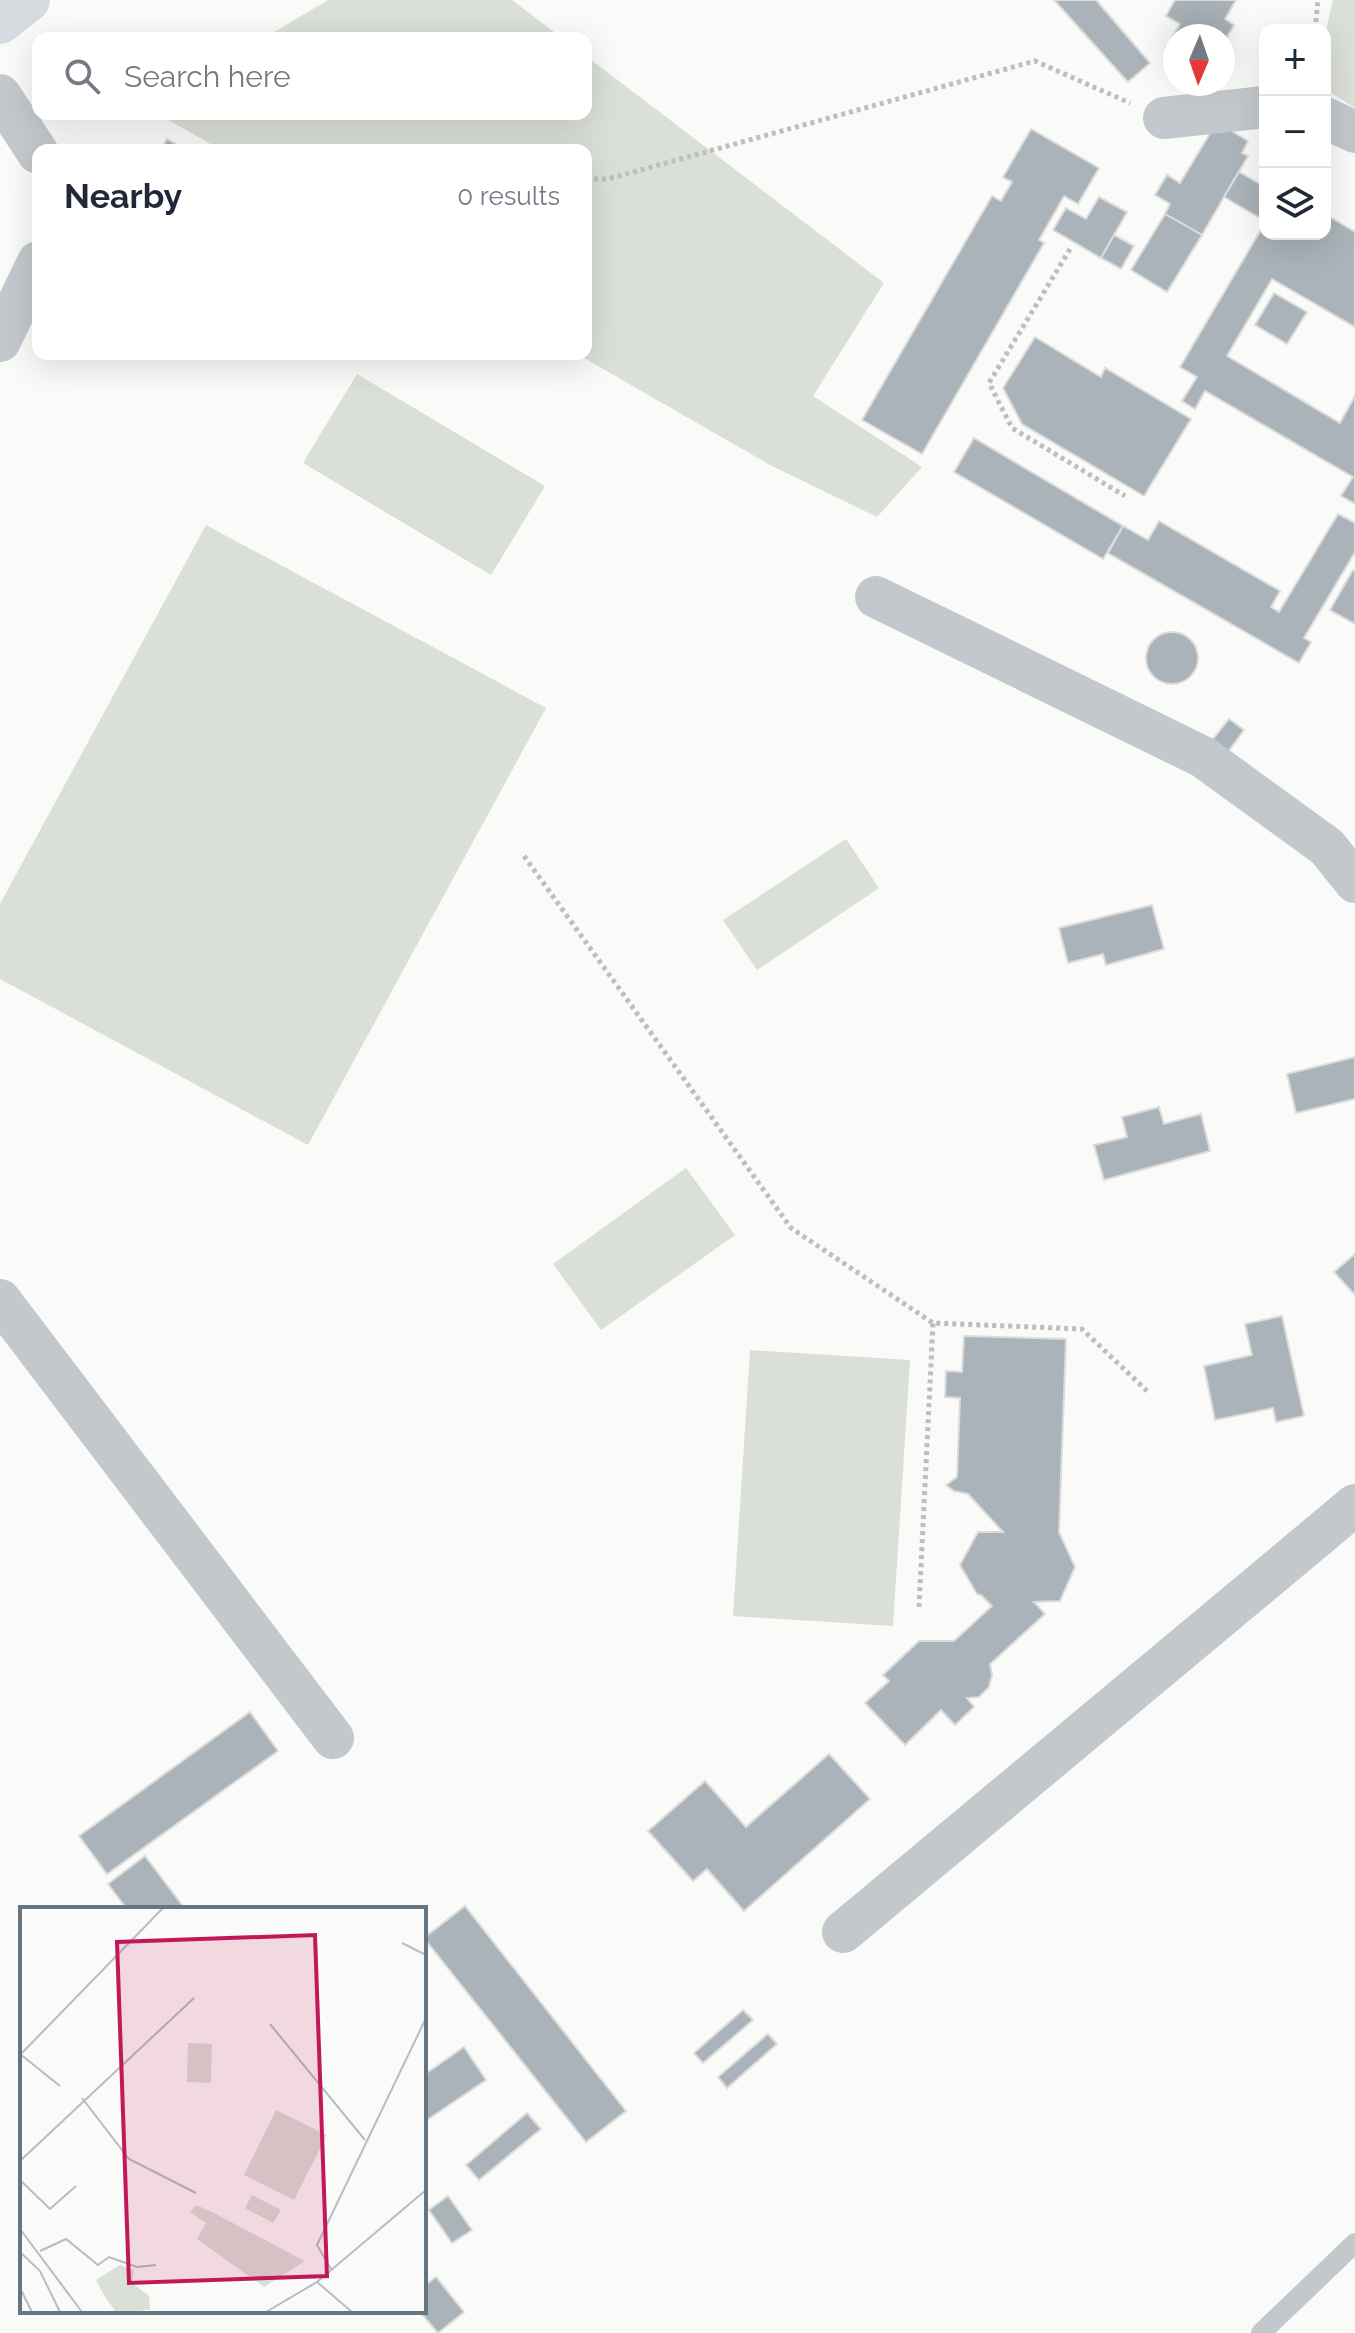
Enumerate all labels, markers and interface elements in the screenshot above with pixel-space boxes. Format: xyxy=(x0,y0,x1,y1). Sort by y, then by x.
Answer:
north arrow xyxy=(1163,24,1235,96)
map controls xyxy=(1259,24,1331,240)
button: + xyxy=(1259,24,1331,96)
search box xyxy=(32,32,592,120)
icon: search xyxy=(60,54,104,98)
text: Search here xyxy=(124,59,291,94)
button: − xyxy=(1259,96,1331,168)
button: layers xyxy=(1259,168,1331,240)
text: Nearby xyxy=(64,176,182,216)
text: 0 results xyxy=(457,181,560,211)
inset map xyxy=(20,1907,426,2313)

